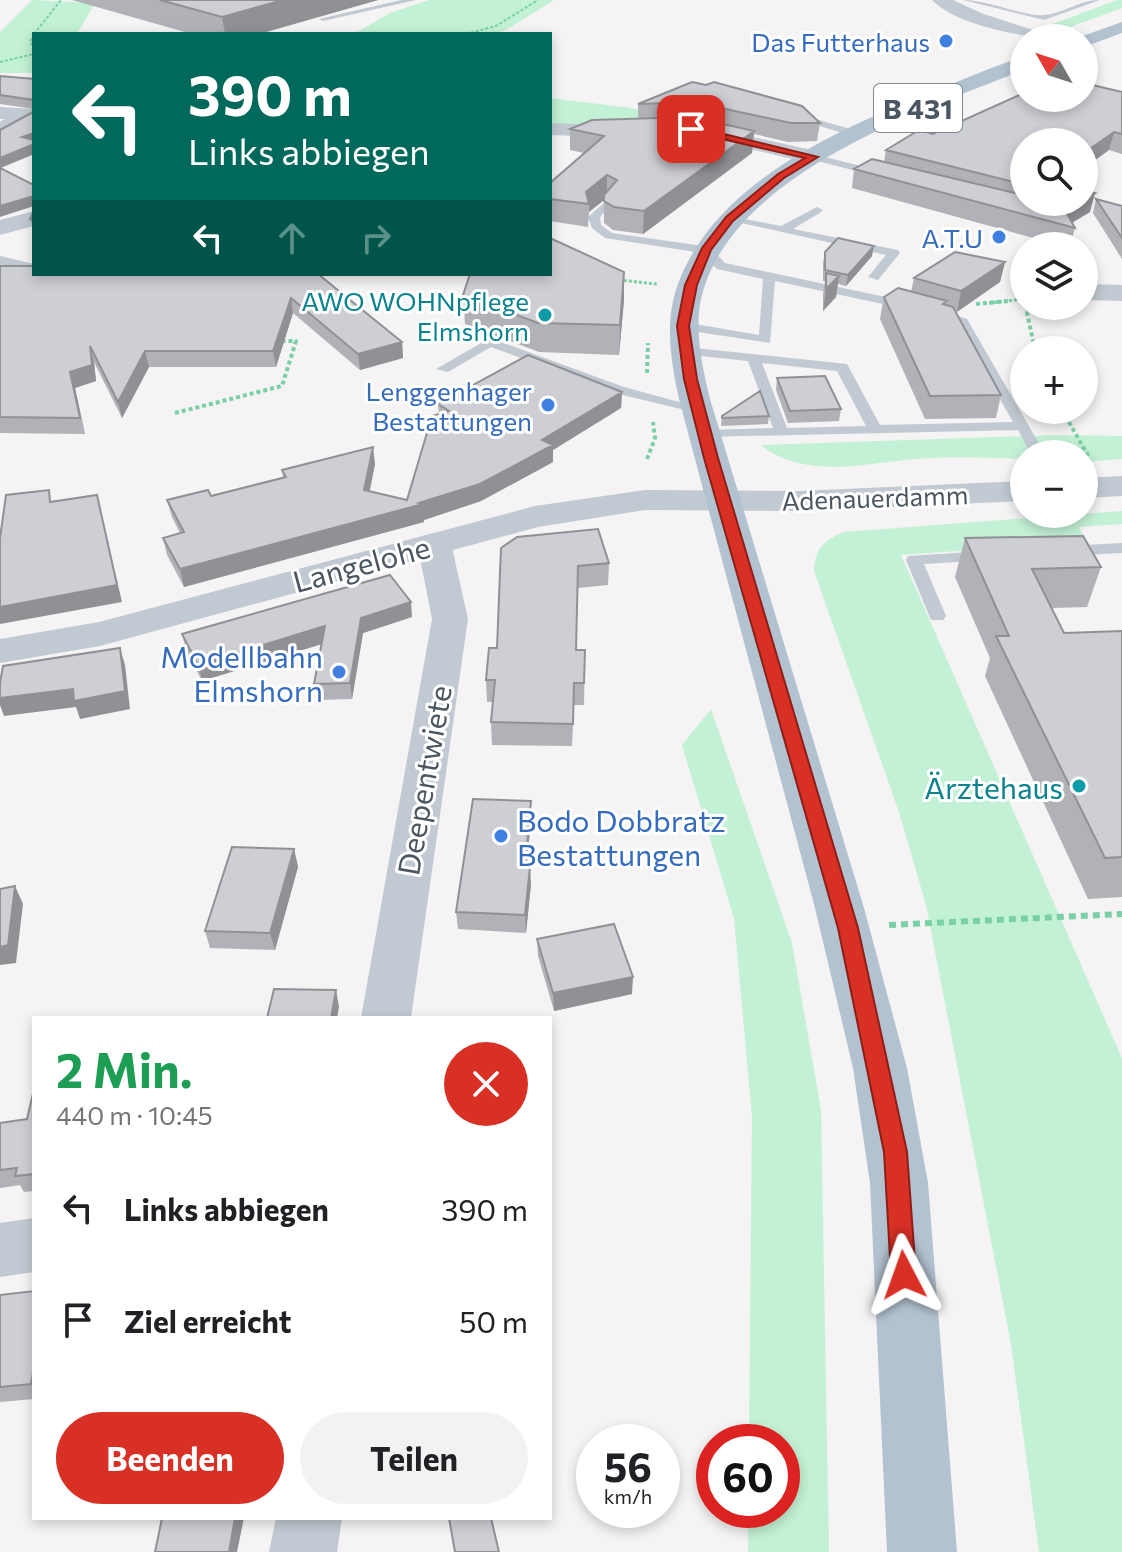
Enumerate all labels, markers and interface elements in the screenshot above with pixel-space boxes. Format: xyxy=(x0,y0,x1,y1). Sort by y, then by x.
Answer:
north arrow xyxy=(1010,24,1098,112)
map controls xyxy=(1010,24,1098,528)
place label: Das Futterhaus xyxy=(751,26,930,57)
marker: Das Futterhaus xyxy=(937,32,955,50)
text: 390 m xyxy=(188,59,352,128)
icon: left xyxy=(56,64,160,168)
road number: B 431 xyxy=(874,84,962,132)
pin xyxy=(657,95,725,163)
icon: arrive xyxy=(669,107,713,151)
text: Links abbiegen xyxy=(188,128,430,172)
button: search xyxy=(1010,128,1098,216)
icon: left xyxy=(186,216,230,260)
icon: ahead xyxy=(270,216,314,260)
icon: right xyxy=(354,216,398,260)
place label: A.T.U xyxy=(921,222,983,253)
marker: A.T.U xyxy=(990,228,1008,246)
button: layers xyxy=(1010,232,1098,320)
place label: AWO WOHNpflege Elmshorn xyxy=(301,285,529,346)
marker: AWO WOHNpflege Elmshorn xyxy=(536,306,554,324)
button: + xyxy=(1010,336,1098,424)
place label: Lenggenhager Bestattungen xyxy=(366,375,532,436)
marker: Lenggenhager Bestattungen xyxy=(539,396,557,414)
button: − xyxy=(1010,440,1098,528)
street label: Adenauerdamm xyxy=(781,478,969,516)
street label: Langelohe xyxy=(288,527,434,599)
place label: Modellbahn Elmshorn xyxy=(160,637,323,708)
marker: Modellbahn Elmshorn xyxy=(330,663,348,681)
street label: Deepentwiete xyxy=(388,682,458,878)
place label: Ärztehaus xyxy=(924,768,1063,805)
marker: Ärztehaus xyxy=(1070,777,1088,795)
place label: Bodo Dobbratz Bestattungen xyxy=(517,801,725,872)
marker: Bodo Dobbratz Bestattungen xyxy=(492,827,510,845)
text: 2 Min. xyxy=(56,1039,193,1098)
button: close xyxy=(444,1042,528,1126)
text: 440 m · 10:45 xyxy=(56,1099,213,1130)
icon: left xyxy=(56,1186,100,1230)
text: Links abbiegen xyxy=(124,1190,329,1227)
text: 390 m xyxy=(441,1190,528,1227)
position arrow xyxy=(862,1233,946,1317)
icon: arrive xyxy=(56,1298,100,1342)
text: Ziel erreicht xyxy=(124,1302,292,1339)
text: 50 m xyxy=(459,1302,528,1339)
button: Beenden xyxy=(56,1412,284,1504)
button: Teilen xyxy=(300,1412,528,1504)
speed limit sign: 60 xyxy=(696,1424,800,1528)
text: 56 xyxy=(604,1441,652,1490)
text: km/h xyxy=(604,1484,652,1508)

